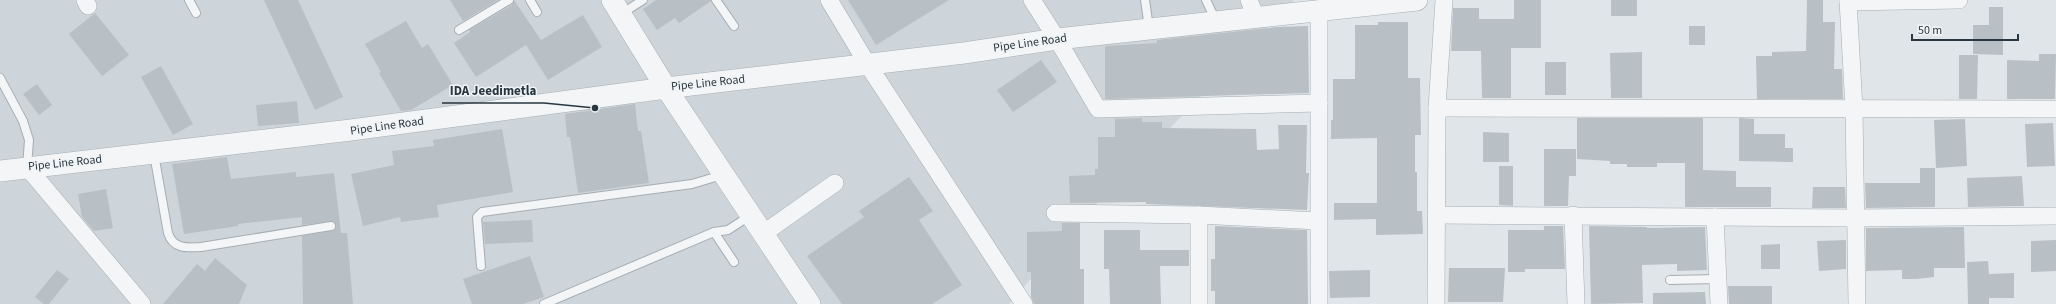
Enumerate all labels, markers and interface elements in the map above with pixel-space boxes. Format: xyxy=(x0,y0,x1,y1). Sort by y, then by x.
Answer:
scale bar xyxy=(1912,16,2018,42)
text: 50 m xyxy=(1918,22,1942,39)
street label: Pipe Line Road xyxy=(992,29,1068,57)
street label: Pipe Line Road xyxy=(670,71,746,95)
callout: IDA Jeedimetla xyxy=(442,78,544,103)
text: IDA Jeedimetla xyxy=(450,82,536,100)
street label: Pipe Line Road xyxy=(349,112,425,140)
street label: Pipe Line Road xyxy=(27,151,103,175)

